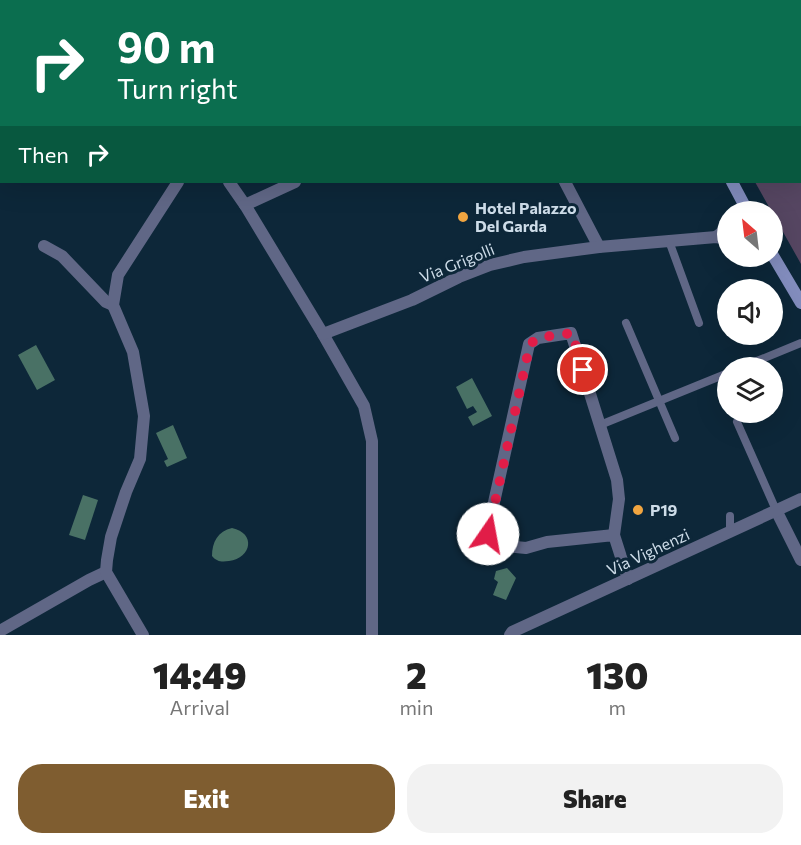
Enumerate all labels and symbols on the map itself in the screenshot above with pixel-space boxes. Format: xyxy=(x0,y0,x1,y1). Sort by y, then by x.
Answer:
place label: Hotel Palazzo Del Garda xyxy=(475,198,577,235)
north arrow xyxy=(717,201,783,267)
marker: Hotel Palazzo Del Garda xyxy=(456,210,470,224)
street label: Via Grigolli xyxy=(417,239,497,286)
pin xyxy=(557,344,608,395)
place label: P19 xyxy=(650,500,678,519)
position arrow xyxy=(456,502,520,566)
marker: P19 xyxy=(631,503,645,517)
street label: Via Vighenzi xyxy=(603,524,692,579)

